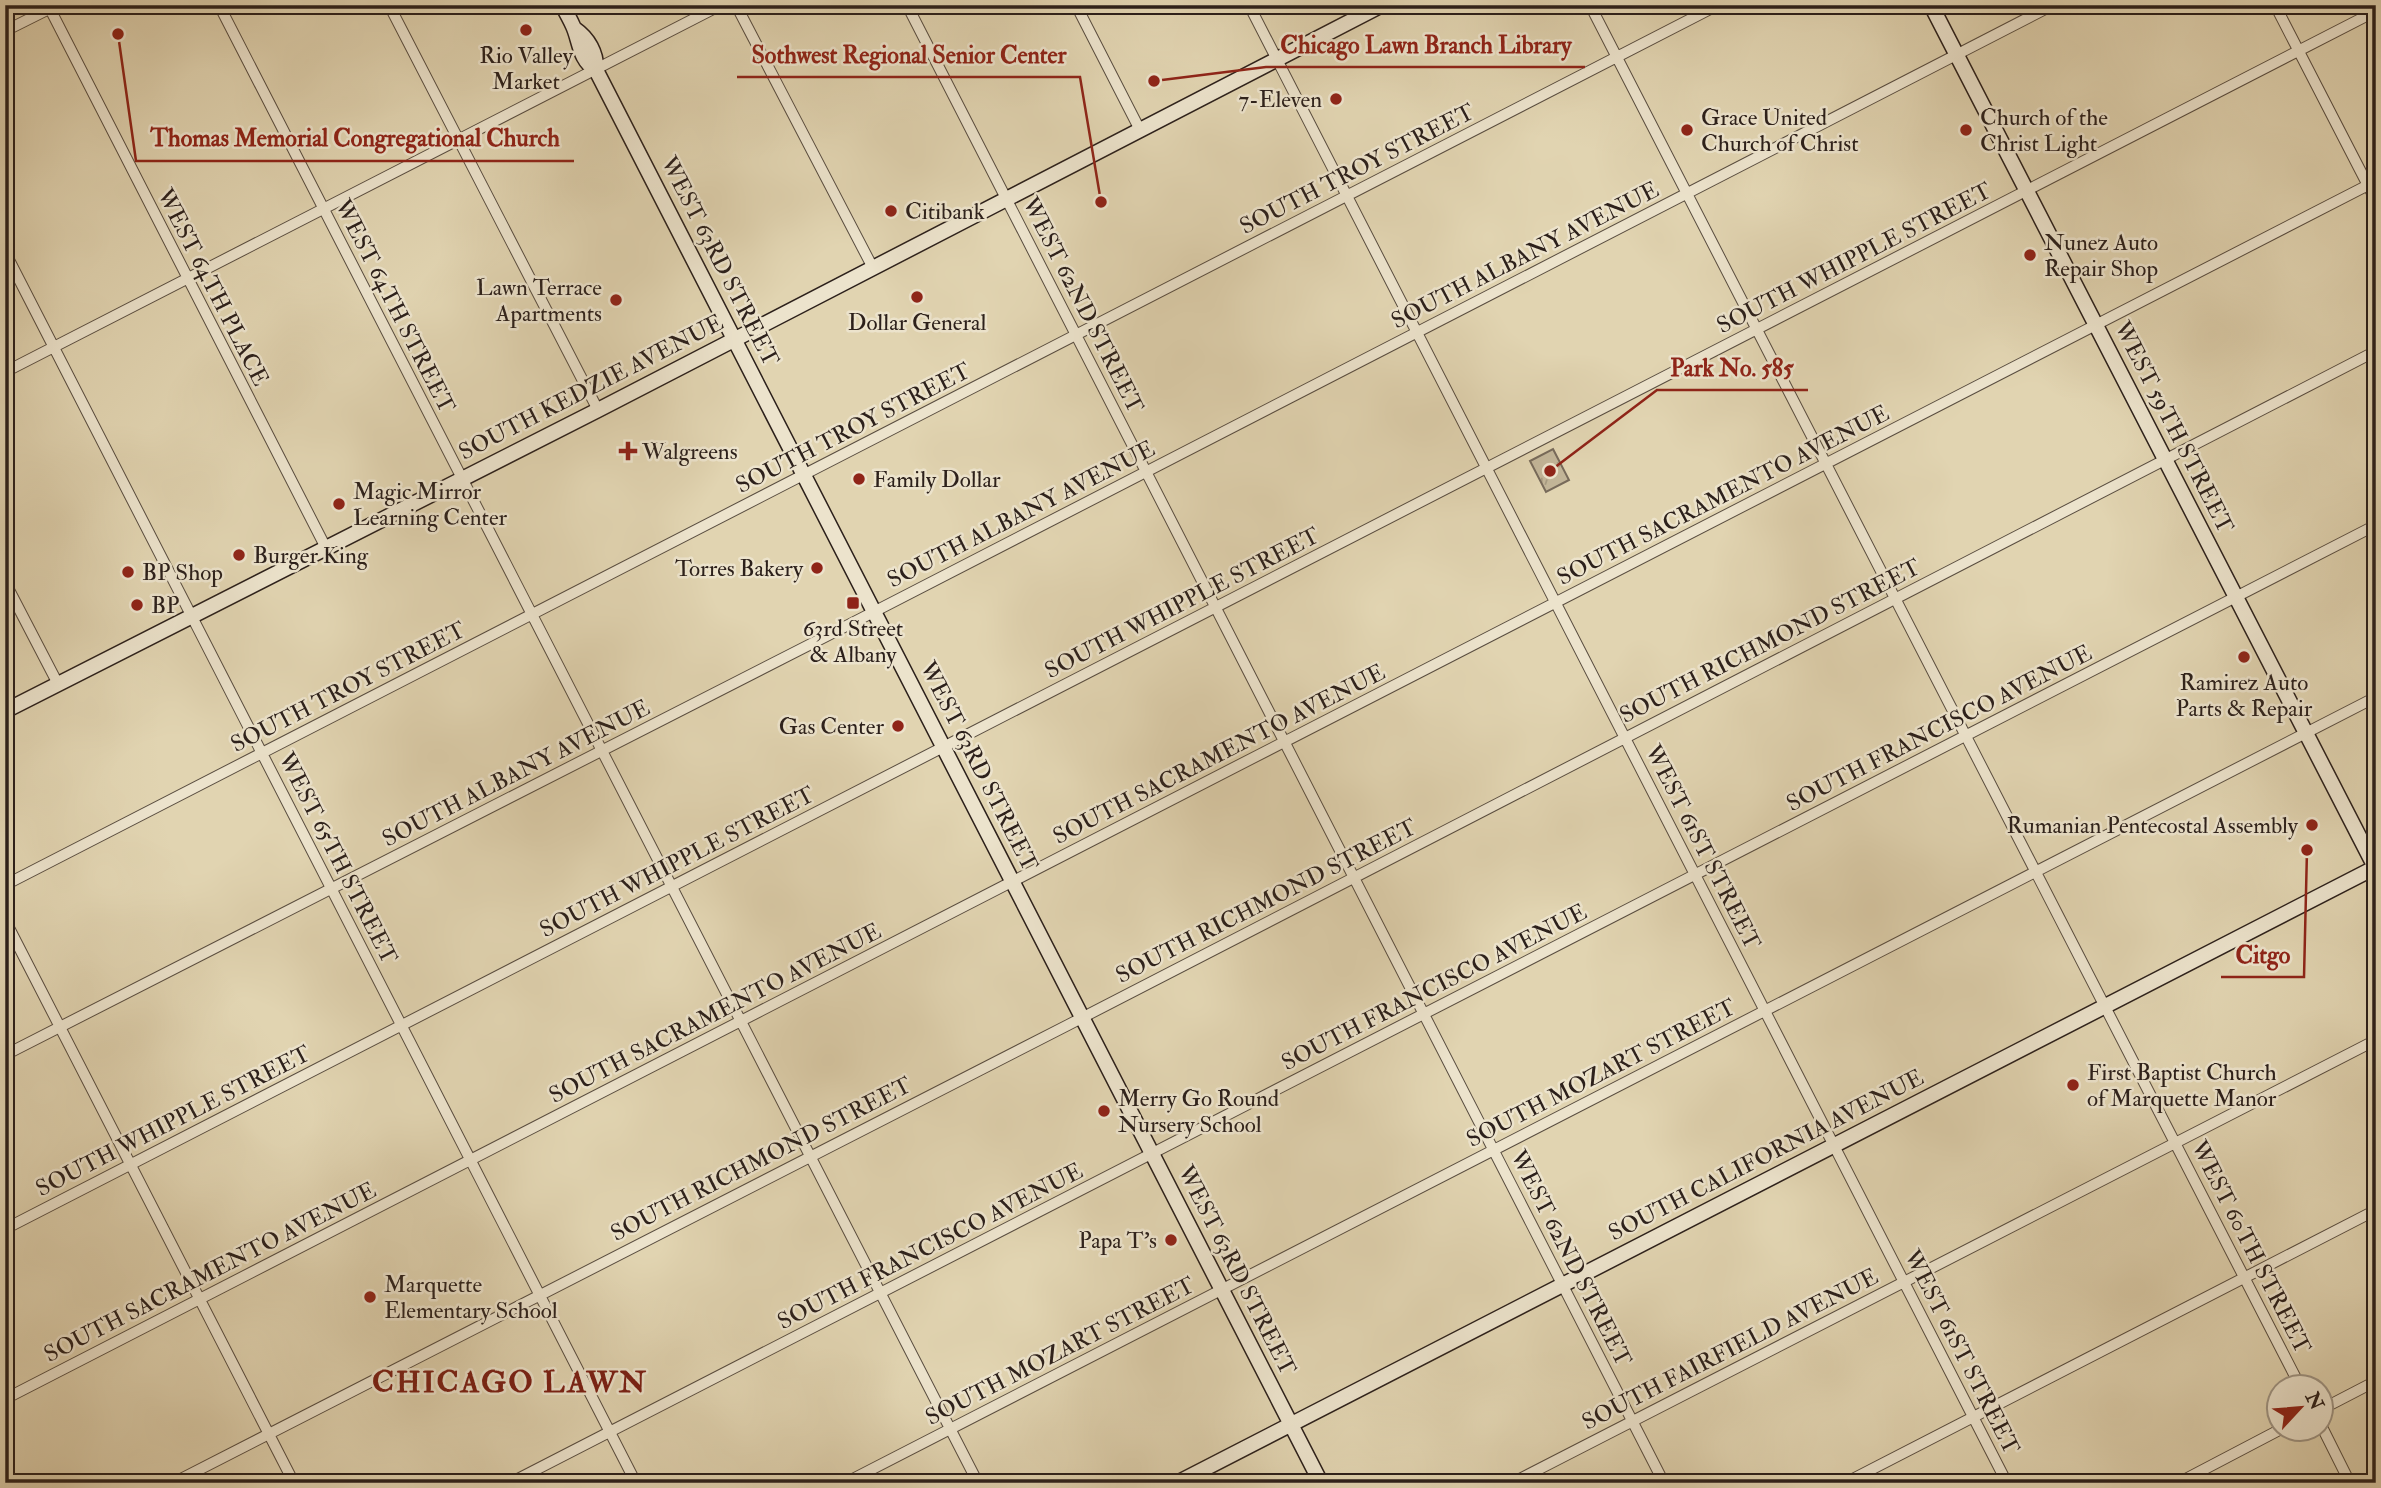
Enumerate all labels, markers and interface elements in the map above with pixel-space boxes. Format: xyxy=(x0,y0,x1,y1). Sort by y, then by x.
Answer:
marker: Rio Valley Market xyxy=(518,22,534,38)
callout: Chicago Lawn Branch Library xyxy=(1266,22,1585,67)
text: Chicago Lawn Branch Library xyxy=(1280,30,1573,61)
callout: Sothwest Regional Senior Center xyxy=(737,32,1080,77)
text: Sothwest Regional Senior Center xyxy=(752,40,1068,71)
place label: Rio Valley Market xyxy=(479,41,574,96)
place label: 7-Eleven xyxy=(1239,85,1322,114)
marker: 7-Eleven xyxy=(1328,91,1344,107)
street label: SOUTH TROY STREET xyxy=(1235,97,1479,241)
place label: Grace United Church of Christ xyxy=(1701,103,1859,158)
place label: Church of the Christ Light xyxy=(1980,103,2108,158)
callout: Thomas Memorial Congregational Church xyxy=(136,116,574,161)
marker: Grace United Church of Christ xyxy=(1679,122,1695,138)
marker: Church of the Christ Light xyxy=(1958,122,1974,138)
text: Thomas Memorial Congregational Church xyxy=(149,123,560,154)
street label: WEST 63RD STREET xyxy=(654,150,786,371)
street label: SOUTH ALBANY AVENUE xyxy=(1386,175,1664,335)
street label: SOUTH WHIPPLE STREET xyxy=(1712,176,1996,340)
street label: WEST 64TH PLACE xyxy=(150,183,275,391)
street label: WEST 62ND STREET xyxy=(1015,191,1150,418)
street label: WEST 64TH STREET xyxy=(328,193,461,418)
place label: Citibank xyxy=(905,197,985,226)
marker: Citibank xyxy=(883,203,899,219)
place label: Nunez Auto Repair Shop xyxy=(2044,228,2158,284)
marker: Nunez Auto Repair Shop xyxy=(2022,247,2038,263)
place label: Lawn Terrace Apartments xyxy=(476,273,602,329)
marker: Dollar General xyxy=(909,289,925,305)
marker: Lawn Terrace Apartments xyxy=(608,292,624,308)
street label: SOUTH KEDZIE AVENUE xyxy=(454,308,728,466)
place label: Dollar General xyxy=(848,308,986,337)
street label: WEST 59TH STREET xyxy=(2108,315,2240,538)
callout: Park No. 585 xyxy=(1657,345,1808,390)
text: Park No. 585 xyxy=(1670,353,1794,384)
street label: SOUTH TROY STREET xyxy=(731,356,975,500)
street label: SOUTH SACRAMENTO AVENUE xyxy=(1552,398,1894,592)
street label: SOUTH ALBANY AVENUE xyxy=(882,434,1160,594)
place label: Walgreens xyxy=(641,437,738,466)
marker: Walgreens xyxy=(620,443,636,459)
place label: Family Dollar xyxy=(873,465,1001,494)
marker: Family Dollar xyxy=(851,471,867,487)
place label: Magic Mirror Learning Center xyxy=(353,477,508,532)
marker: Magic Mirror Learning Center xyxy=(331,496,347,512)
street label: SOUTH WHIPPLE STREET xyxy=(1040,521,1324,685)
place label: Burger King xyxy=(253,541,369,570)
marker: Burger King xyxy=(231,547,247,563)
street label: SOUTH RICHMOND STREET xyxy=(1615,552,1925,730)
place label: Torres Bakery xyxy=(675,554,804,583)
place label: BP Shop xyxy=(142,558,223,588)
marker: Torres Bakery xyxy=(809,560,825,576)
marker: BP Shop xyxy=(120,564,136,580)
place label: BP xyxy=(151,591,180,620)
marker: 63rd Street & Albany xyxy=(845,595,861,611)
marker: BP xyxy=(129,597,145,613)
place label: 63rd Street & Albany xyxy=(803,614,903,669)
street label: SOUTH TROY STREET xyxy=(226,615,470,759)
street label: SOUTH FRANCISCO AVENUE xyxy=(1781,638,2097,818)
marker: Ramirez Auto Parts & Repair xyxy=(2236,649,2252,665)
street label: WEST 63RD STREET xyxy=(913,655,1045,876)
street label: SOUTH SACRAMENTO AVENUE xyxy=(1048,657,1390,851)
place label: Ramirez Auto Parts & Repair xyxy=(2176,668,2313,724)
street label: SOUTH ALBANY AVENUE xyxy=(377,693,655,853)
place label: Gas Center xyxy=(779,712,884,741)
marker: Gas Center xyxy=(890,718,906,734)
street label: WEST 61ST STREET xyxy=(1638,739,1767,954)
street label: WEST 65TH STREET xyxy=(272,746,404,969)
street label: SOUTH WHIPPLE STREET xyxy=(535,780,819,944)
place label: Rumanian Pentecostal Assembly xyxy=(2007,811,2299,840)
street label: SOUTH RICHMOND STREET xyxy=(1111,812,1421,990)
marker: Rumanian Pentecostal Assembly xyxy=(2304,817,2320,833)
street label: SOUTH FRANCISCO AVENUE xyxy=(1276,897,1592,1077)
street label: SOUTH SACRAMENTO AVENUE xyxy=(544,916,886,1110)
callout: Citgo xyxy=(2221,932,2304,977)
text: Citgo xyxy=(2236,940,2291,971)
street label: SOUTH MOZART STREET xyxy=(1461,992,1741,1154)
street label: SOUTH WHIPPLE STREET xyxy=(31,1039,315,1203)
place label: First Baptist Church of Marquette Manor xyxy=(2087,1058,2277,1113)
street label: SOUTH CALIFORNIA AVENUE xyxy=(1604,1063,1928,1247)
street label: SOUTH RICHMOND STREET xyxy=(606,1070,916,1248)
marker: First Baptist Church of Marquette Manor xyxy=(2065,1077,2081,1093)
place label: Merry Go Round Nursery School xyxy=(1118,1084,1279,1139)
marker: Merry Go Round Nursery School xyxy=(1096,1103,1112,1119)
street label: WEST 60TH STREET xyxy=(2184,1135,2317,1358)
street label: WEST 62ND STREET xyxy=(1503,1144,1638,1371)
street label: SOUTH FRANCISCO AVENUE xyxy=(772,1156,1088,1336)
street label: WEST 63RD STREET xyxy=(1171,1159,1303,1380)
street label: SOUTH SACRAMENTO AVENUE xyxy=(39,1175,381,1369)
place label: Papa T's xyxy=(1078,1226,1157,1256)
marker: Papa T's xyxy=(1163,1232,1179,1248)
street label: WEST 61ST STREET xyxy=(1897,1244,2026,1459)
street label: SOUTH FAIRFIELD AVENUE xyxy=(1577,1262,1883,1436)
place label: Marquette Elementary School xyxy=(384,1270,558,1325)
street label: SOUTH MOZART STREET xyxy=(920,1270,1200,1432)
marker: Marquette Elementary School xyxy=(362,1289,378,1305)
district label: CHICAGO LAWN xyxy=(372,1364,648,1401)
north arrow xyxy=(2266,1372,2336,1442)
text: N xyxy=(2299,1387,2329,1415)

